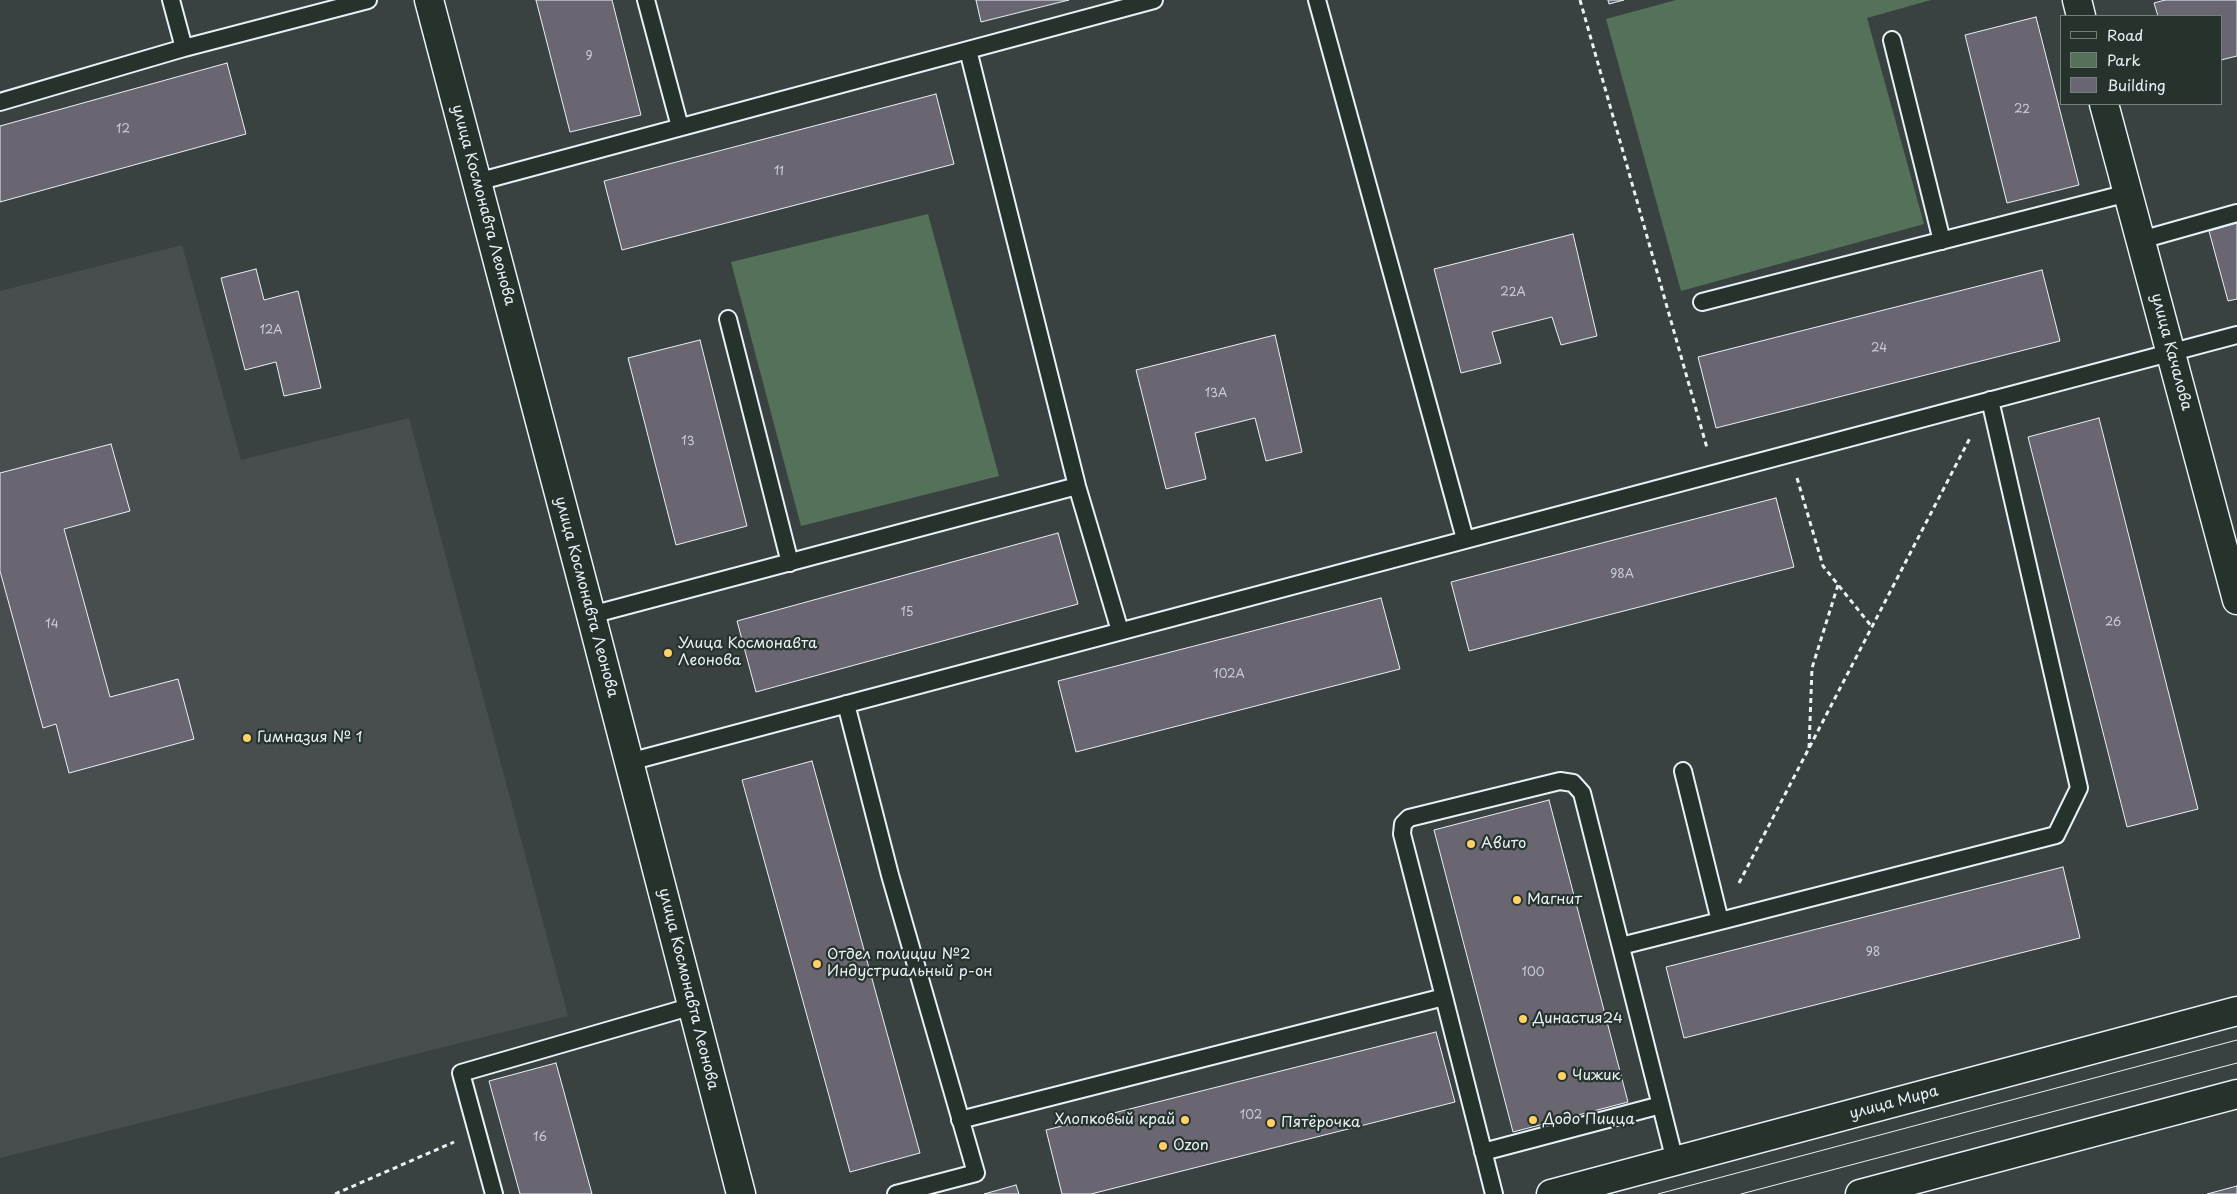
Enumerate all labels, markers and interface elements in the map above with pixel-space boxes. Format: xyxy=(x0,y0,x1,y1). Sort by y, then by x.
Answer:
legend xyxy=(2060,15,2222,105)
text: Road xyxy=(2107,23,2143,46)
text: Park xyxy=(2107,48,2141,71)
house number: 9 xyxy=(585,50,593,64)
text: Building xyxy=(2107,73,2166,96)
street label: улица Космонавта Леонова xyxy=(447,103,519,307)
house number: 22 xyxy=(2014,103,2030,117)
house number: 12 xyxy=(116,123,130,137)
house number: 11 xyxy=(774,165,784,179)
house number: 22А xyxy=(1500,286,1526,300)
street label: улица Качалова xyxy=(2147,291,2195,413)
house number: 12А xyxy=(259,324,283,338)
house number: 24 xyxy=(1871,342,1887,356)
house number: 13А xyxy=(1205,387,1227,401)
house number: 13 xyxy=(681,435,695,449)
street label: улица Космонавта Леонова xyxy=(550,495,622,699)
house number: 98А xyxy=(1610,568,1634,582)
house number: 15 xyxy=(900,606,914,620)
house number: 26 xyxy=(2105,616,2121,630)
house number: 14 xyxy=(45,618,59,632)
place label: Улица Космонавта Леонова xyxy=(678,635,817,670)
marker: Улица Космонавта Леонова xyxy=(662,647,674,659)
house number: 102А xyxy=(1213,668,1245,682)
place label: Гимназия № 1 xyxy=(257,729,363,747)
marker: Гимназия № 1 xyxy=(241,732,253,744)
place label: Авито xyxy=(1481,835,1526,853)
marker: Авито xyxy=(1465,838,1477,850)
street label: улица Космонавта Леонова xyxy=(654,886,722,1092)
place label: Магнит xyxy=(1527,891,1582,909)
marker: Магнит xyxy=(1511,894,1523,906)
place label: Отдел полиции №2 Индустриальный р-он xyxy=(827,946,993,981)
house number: 98 xyxy=(1866,946,1880,960)
marker: Отдел полиции №2 Индустриальный р-он xyxy=(811,958,823,970)
house number: 100 xyxy=(1522,966,1544,980)
place label: Династия24 xyxy=(1533,1010,1623,1028)
marker: Династия24 xyxy=(1517,1013,1529,1025)
place label: Чижик xyxy=(1572,1067,1620,1085)
marker: Чижик xyxy=(1556,1070,1568,1082)
street label: улица Мира xyxy=(1848,1082,1940,1124)
house number: 102 xyxy=(1240,1109,1262,1123)
place label: Хлопковый край xyxy=(1054,1111,1175,1129)
place label: Додо Пицца xyxy=(1543,1111,1635,1129)
marker: Хлопковый край xyxy=(1179,1114,1191,1126)
place label: Пятёрочка xyxy=(1281,1114,1360,1132)
marker: Додо Пицца xyxy=(1527,1114,1539,1126)
marker: Пятёрочка xyxy=(1265,1117,1277,1129)
house number: 16 xyxy=(533,1131,547,1145)
place label: Ozon xyxy=(1173,1137,1209,1155)
marker: Ozon xyxy=(1157,1140,1169,1152)

